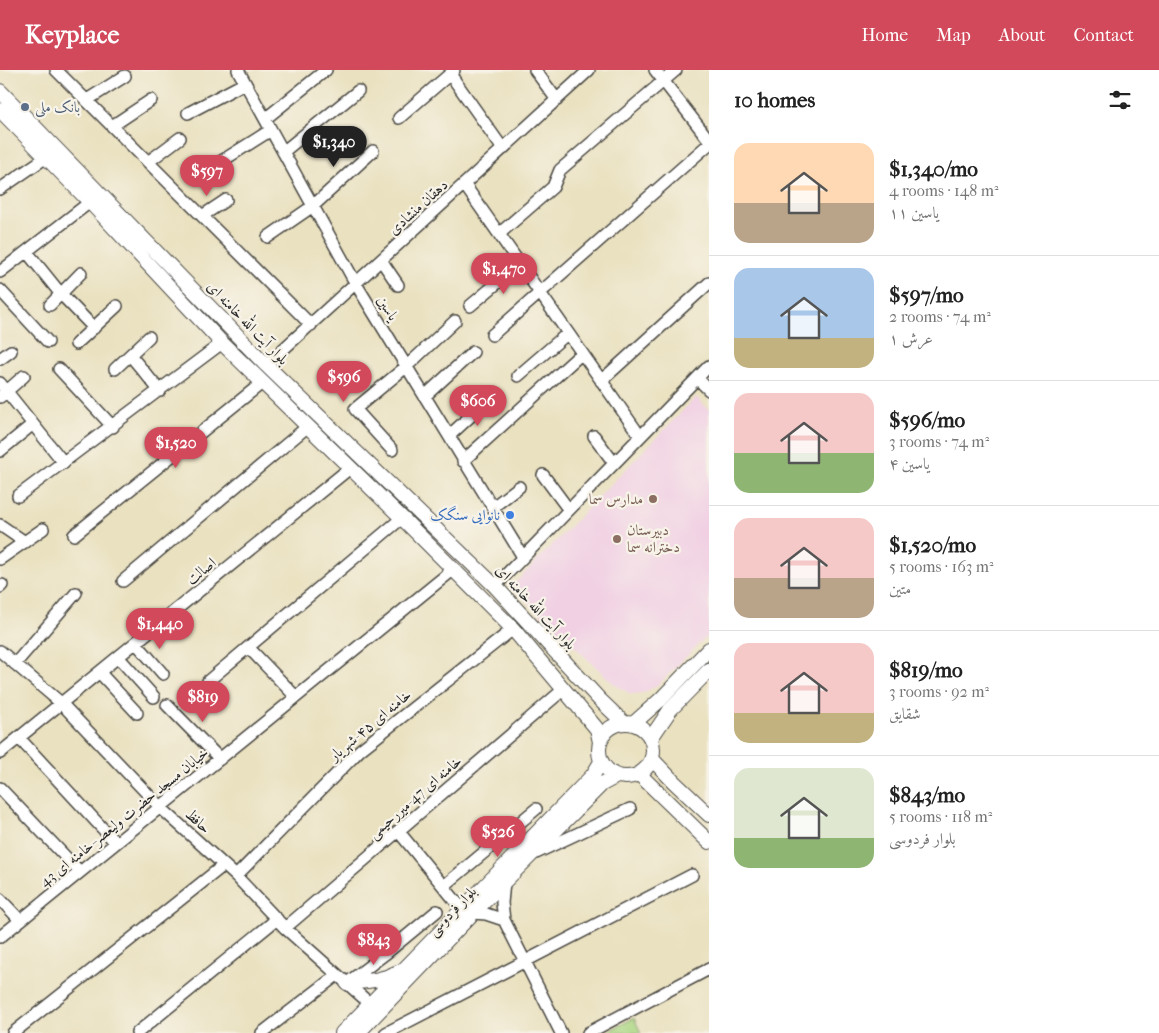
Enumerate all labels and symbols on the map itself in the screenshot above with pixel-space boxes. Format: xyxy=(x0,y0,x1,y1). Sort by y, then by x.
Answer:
place label: بانک ملی xyxy=(35,98,80,118)
marker: بانک ملی xyxy=(19,101,31,113)
pin: $1,340 xyxy=(293,126,375,168)
pin: $597 xyxy=(177,154,237,197)
street label: دهقان منشادی xyxy=(384,176,452,238)
pin: $1,470 xyxy=(463,252,545,295)
street label: بلوار آیت الله خامنه ای xyxy=(203,275,295,369)
street label: یاسین xyxy=(373,292,403,325)
pin: $596 xyxy=(314,360,374,403)
pin: $606 xyxy=(448,384,508,427)
pin: $1,520 xyxy=(135,426,217,469)
place label: مدارس سما xyxy=(589,490,643,508)
marker: مدارس سما xyxy=(647,493,659,505)
place label: نانوایی سنگک xyxy=(430,505,500,525)
marker: نانوایی سنگک xyxy=(504,509,516,521)
place label: دبیرستان دخترانه سما xyxy=(627,521,680,556)
marker: دبیرستان دخترانه سما xyxy=(611,533,623,545)
street label: اصالت xyxy=(183,554,219,588)
street label: بلوار آیت الله خامنه ای xyxy=(491,559,582,654)
pin: $1,440 xyxy=(119,608,201,650)
pin: $819 xyxy=(173,680,233,723)
street label: خامنه ای ۴۵-شهریار xyxy=(324,685,415,767)
street label: خیابان مسجد حضرت ولیعصر-خامنه ای 43 xyxy=(36,743,213,891)
street label: خامنه ای 47-میررحیمی xyxy=(365,752,467,844)
street label: حافظ xyxy=(181,805,215,837)
pin: $526 xyxy=(468,816,528,858)
street label: بلوار فردوسی xyxy=(424,882,482,941)
pin: $843 xyxy=(344,924,404,966)

